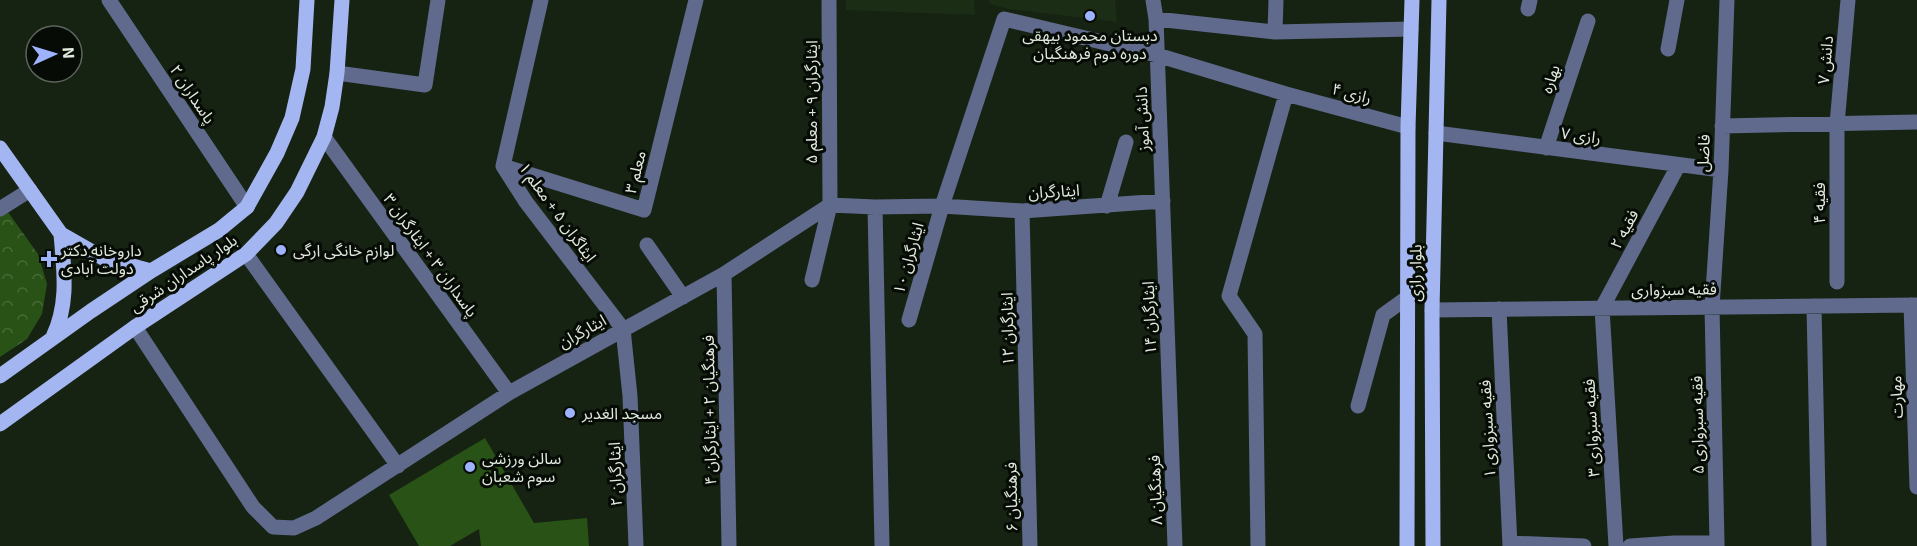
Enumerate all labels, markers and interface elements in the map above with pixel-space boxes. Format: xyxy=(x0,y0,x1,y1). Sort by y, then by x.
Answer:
marker: دبستان محمود بیهقی دوره دوم فرهنگیان xyxy=(1083,9,1097,23)
north arrow xyxy=(24,24,84,84)
place label: دبستان محمود بیهقی دوره دوم فرهنگیان xyxy=(1022,25,1158,66)
street label: دانش ۷ xyxy=(1813,35,1837,85)
street label: ایثارگران ۹ + معلم ۵ xyxy=(801,40,824,164)
text: N xyxy=(60,46,79,59)
street label: پاسداران ۲ xyxy=(165,61,220,128)
street label: بهاره xyxy=(1536,62,1564,96)
street label: رازی ۴ xyxy=(1330,78,1374,108)
street label: دانش آموز xyxy=(1131,86,1153,153)
street label: رازی ۷ xyxy=(1560,122,1602,148)
street label: فاضل xyxy=(1692,134,1714,172)
street label: معلم ۳ xyxy=(620,149,653,196)
street label: ایثاگران ۵ + معلم ۱ xyxy=(513,158,601,268)
street label: ایثارگران xyxy=(1028,180,1080,202)
street label: فقیه ۴ xyxy=(1809,182,1828,224)
street label: پاسداران ۳ + ایثارگران ۳ xyxy=(379,189,482,321)
street label: فقیه ۲ xyxy=(1605,206,1642,252)
street label: ایثارگران ۱۰ xyxy=(888,220,928,296)
street label: بلوار پاسداران شرقی xyxy=(125,230,241,317)
place label: داروخانه دکتر دولت آبادی xyxy=(60,240,142,278)
place label: لوازم خانگی ارگی xyxy=(293,240,394,263)
marker: لوازم خانگی ارگی xyxy=(274,243,288,257)
street label: بلوار رازی xyxy=(1405,244,1425,302)
marker: داروخانه دکتر دولت آبادی xyxy=(42,252,56,266)
street label: فقیه سبزواری xyxy=(1631,278,1717,300)
street label: ایثارگران ۱۴ xyxy=(1138,281,1160,355)
street label: ایثارگران ۱۲ xyxy=(996,292,1018,366)
street label: ایثارگران xyxy=(555,310,609,352)
street label: فرهنگیان ۲ + ایثارگران ۴ xyxy=(698,335,720,485)
street label: مهارت xyxy=(1885,375,1907,419)
street label: فقیه سبزواری ۵ xyxy=(1686,376,1708,474)
street label: فقیه سبزواری ۳ xyxy=(1578,378,1604,478)
street label: فقیه سبزواری ۱ xyxy=(1474,379,1500,479)
place label: مسجد الغدیر xyxy=(581,403,662,423)
marker: مسجد الغدیر xyxy=(563,406,577,420)
street label: ایثارگران ۲ xyxy=(604,441,626,507)
place label: سالن ورزشی سوم شعبان xyxy=(482,448,561,489)
street label: فرهنگیان ۸ xyxy=(1144,455,1166,525)
marker: سالن ورزشی سوم شعبان xyxy=(463,460,477,474)
street label: فرهنگیان ۶ xyxy=(1000,462,1022,532)

